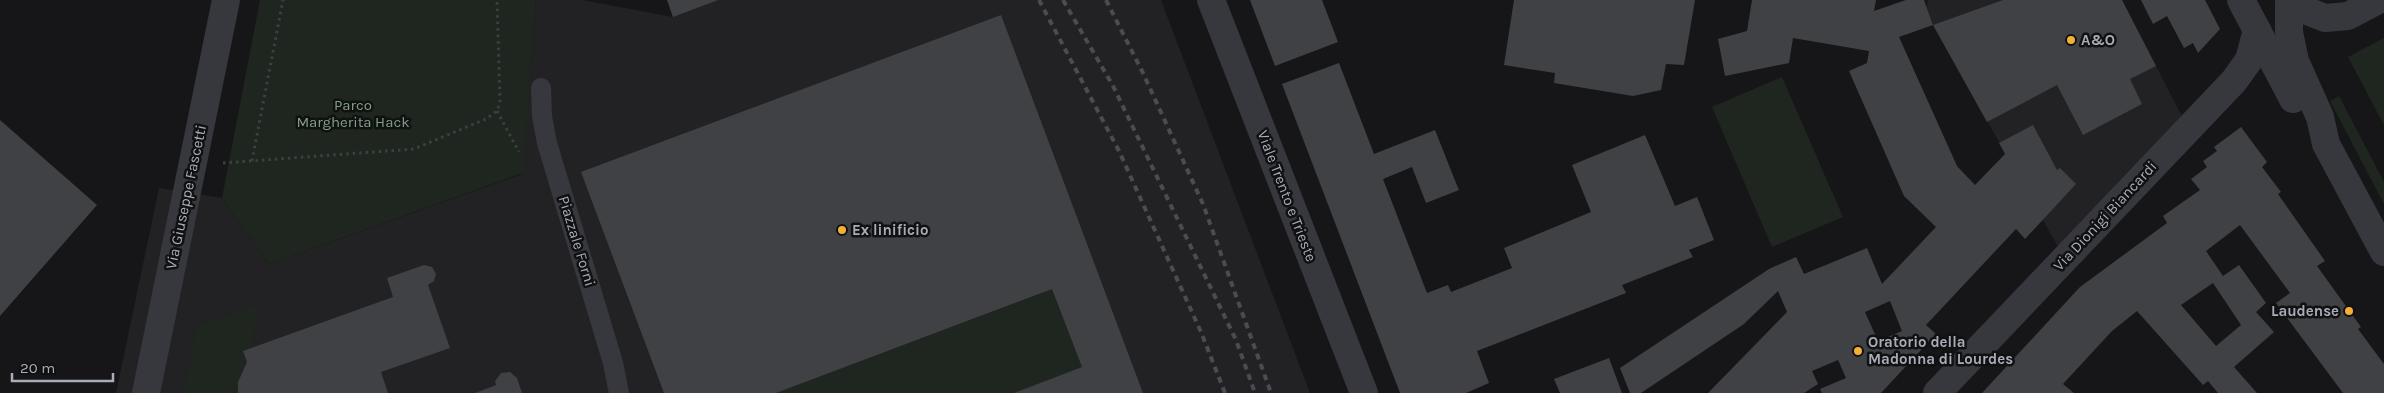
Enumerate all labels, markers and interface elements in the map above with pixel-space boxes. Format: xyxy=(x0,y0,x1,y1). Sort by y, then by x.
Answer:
place label: A&O xyxy=(2081,31,2115,49)
marker: A&O xyxy=(2065,34,2077,46)
park label: Parco Margherita Hack xyxy=(296,96,410,131)
street label: Via Giuseppe Fascetti xyxy=(162,123,210,271)
street label: Viale Trento e Trieste xyxy=(1254,128,1320,264)
street label: Via Dionigi Biancardi xyxy=(2050,157,2160,275)
street label: Piazzale Forni xyxy=(555,194,599,288)
place label: Ex linificio xyxy=(852,221,928,239)
marker: Ex linificio xyxy=(836,224,848,236)
place label: Laudense xyxy=(2271,302,2339,320)
marker: Laudense xyxy=(2343,305,2355,317)
place label: Oratorio della Madonna di Lourdes xyxy=(1868,333,2013,368)
marker: Oratorio della Madonna di Lourdes xyxy=(1852,345,1864,357)
scale bar xyxy=(12,350,114,382)
text: 20 m xyxy=(20,359,55,377)

